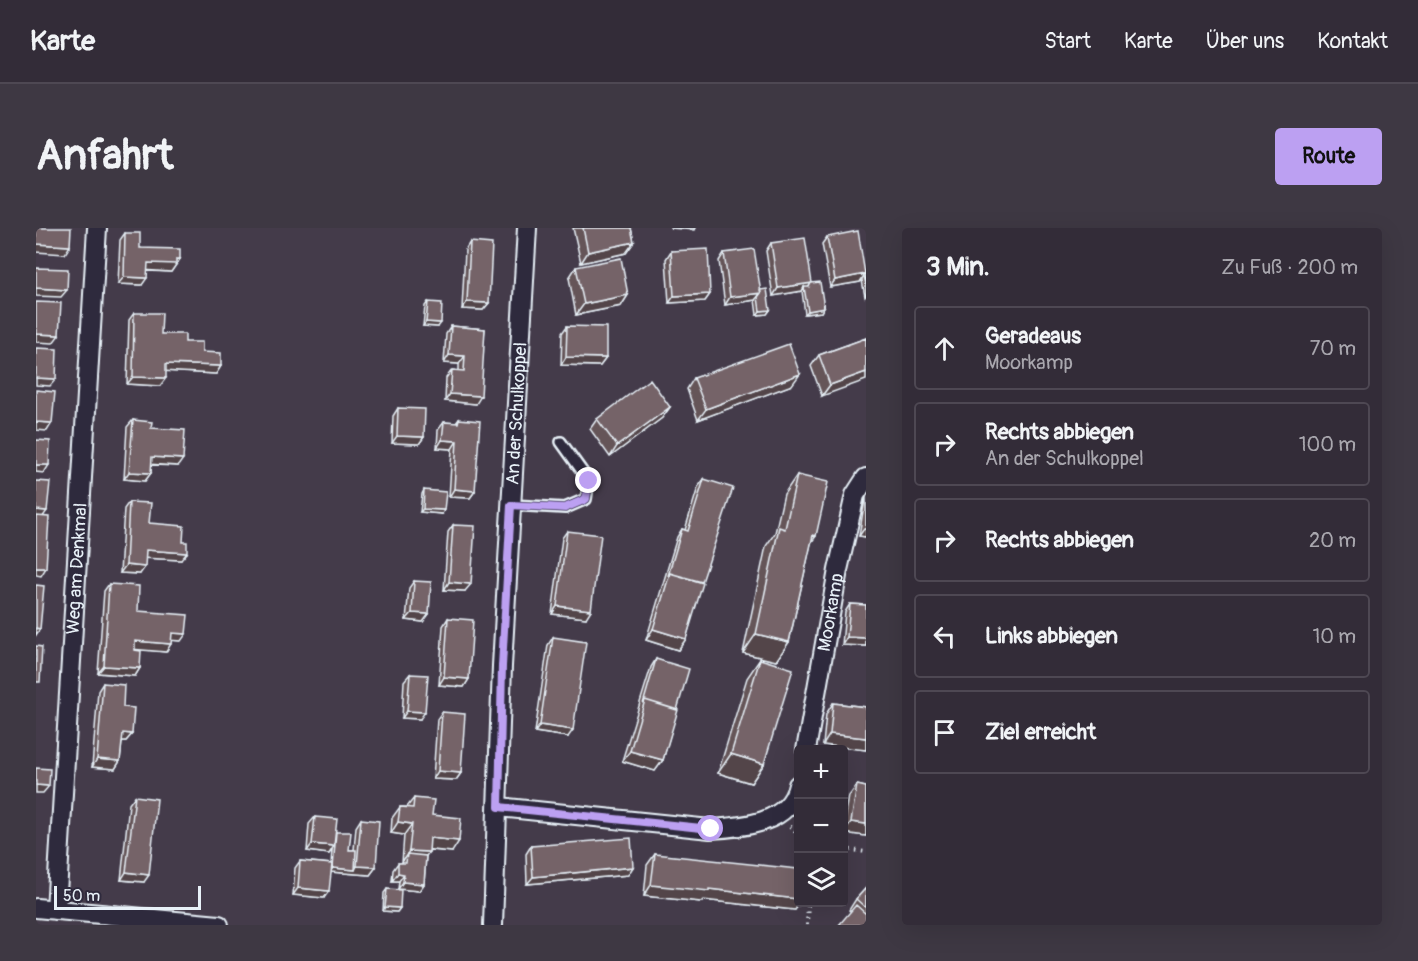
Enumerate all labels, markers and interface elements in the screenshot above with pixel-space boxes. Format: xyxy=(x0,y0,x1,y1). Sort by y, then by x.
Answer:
text: Karte xyxy=(30,24,95,59)
text: Start xyxy=(1045,28,1091,55)
text: Karte xyxy=(1124,28,1173,55)
text: Über uns xyxy=(1206,28,1284,55)
text: Kontakt xyxy=(1317,28,1388,55)
button: Route xyxy=(1275,128,1382,185)
text: Anfahrt xyxy=(36,130,174,182)
text: 3 Min. xyxy=(926,251,990,283)
text: Zu Fuß · 200 m xyxy=(1221,255,1358,280)
text: Geradeaus xyxy=(985,322,1081,350)
icon: ahead xyxy=(928,332,961,365)
text: 70 m xyxy=(1310,336,1356,361)
street label: An der Schulkoppel xyxy=(501,342,532,486)
text: Moorkamp xyxy=(985,350,1073,375)
text: Rechts abbiegen xyxy=(985,418,1134,446)
icon: right xyxy=(928,428,961,461)
text: 100 m xyxy=(1299,432,1356,457)
text: An der Schulkoppel xyxy=(985,446,1144,471)
route end xyxy=(575,467,601,493)
street label: Weg am Denkmal xyxy=(61,502,92,635)
icon: right xyxy=(928,524,961,557)
text: Rechts abbiegen xyxy=(985,526,1134,554)
text: 20 m xyxy=(1309,528,1356,553)
street label: Moorkamp xyxy=(812,571,849,653)
icon: left xyxy=(928,620,961,653)
text: Links abbiegen xyxy=(985,622,1118,650)
text: 10 m xyxy=(1312,624,1356,649)
icon: arrive xyxy=(928,716,961,749)
text: Ziel erreicht xyxy=(985,718,1096,746)
map controls xyxy=(794,745,848,907)
button: + xyxy=(794,745,848,799)
button: − xyxy=(794,799,848,853)
route start xyxy=(697,815,723,841)
button: layers xyxy=(794,853,848,907)
scale bar xyxy=(54,883,201,910)
text: 50 m xyxy=(63,886,100,906)

